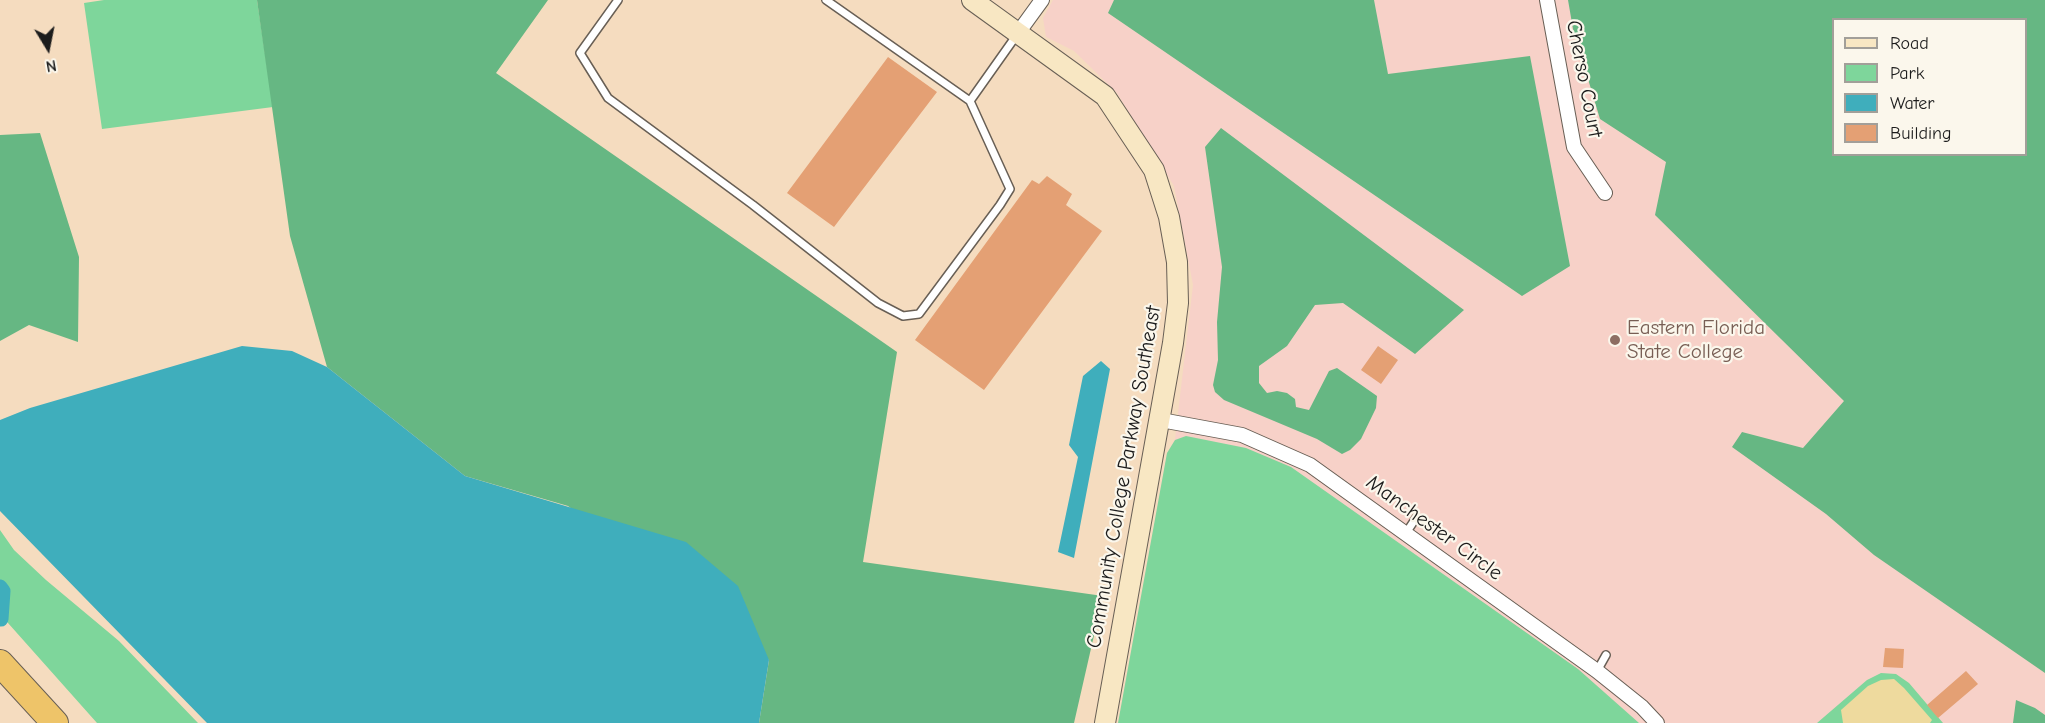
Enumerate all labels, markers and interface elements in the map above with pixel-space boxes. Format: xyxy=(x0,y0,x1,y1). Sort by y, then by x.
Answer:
north arrow xyxy=(18,18,78,78)
street label: Cherso Court xyxy=(1560,18,1608,140)
legend xyxy=(1832,18,2027,156)
text: Road xyxy=(1890,33,1929,54)
text: N xyxy=(44,56,58,75)
text: Park xyxy=(1890,63,1924,84)
text: Water xyxy=(1890,93,1934,114)
text: Building xyxy=(1890,123,1952,144)
street label: Community College Parkway Southeast xyxy=(1081,304,1167,650)
place label: Eastern Florida State College xyxy=(1627,315,1765,365)
marker: Eastern Florida State College xyxy=(1608,333,1622,347)
street label: Manchester Circle xyxy=(1361,470,1507,586)

